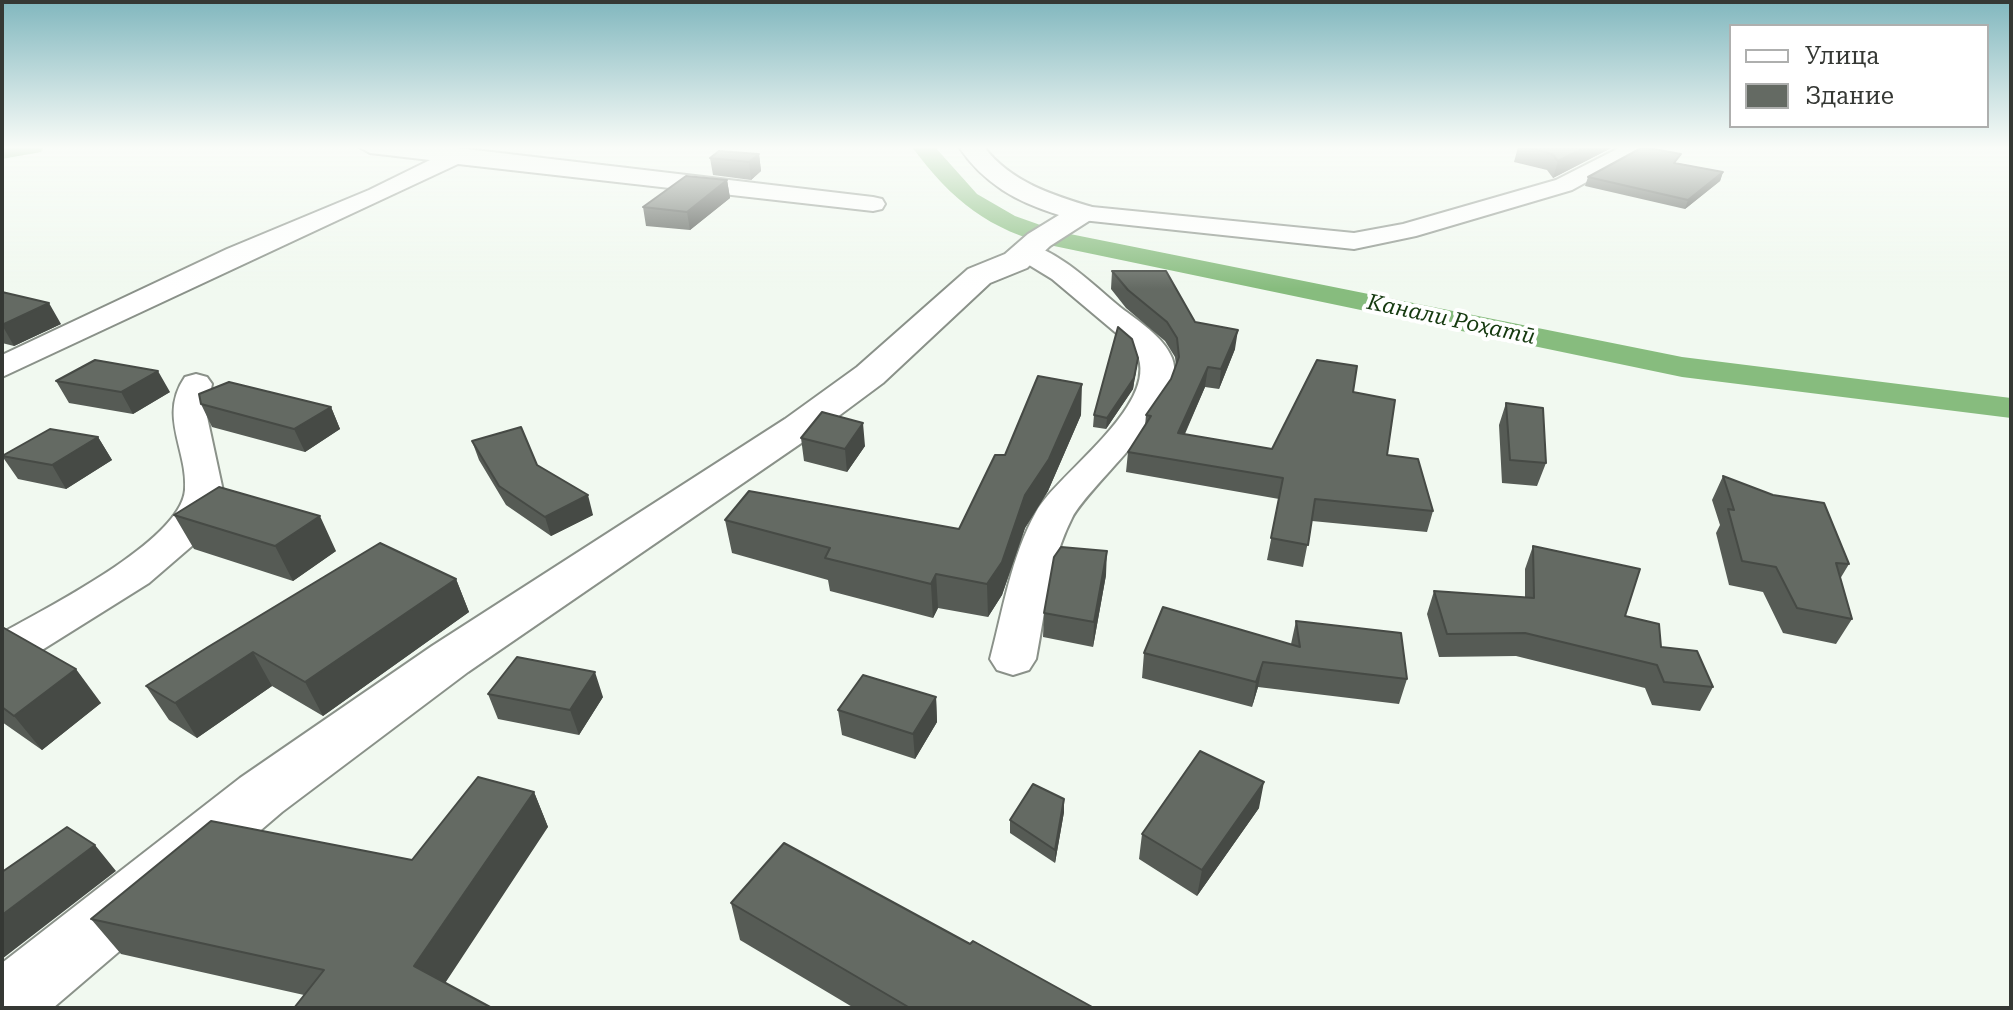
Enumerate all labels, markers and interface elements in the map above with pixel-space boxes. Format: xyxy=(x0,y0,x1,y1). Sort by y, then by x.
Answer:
legend xyxy=(1729,24,1989,128)
text: Улица xyxy=(1805,42,1879,70)
text: Здание xyxy=(1805,82,1894,110)
water label: Канали Роҳатӣ xyxy=(1365,289,1537,351)

